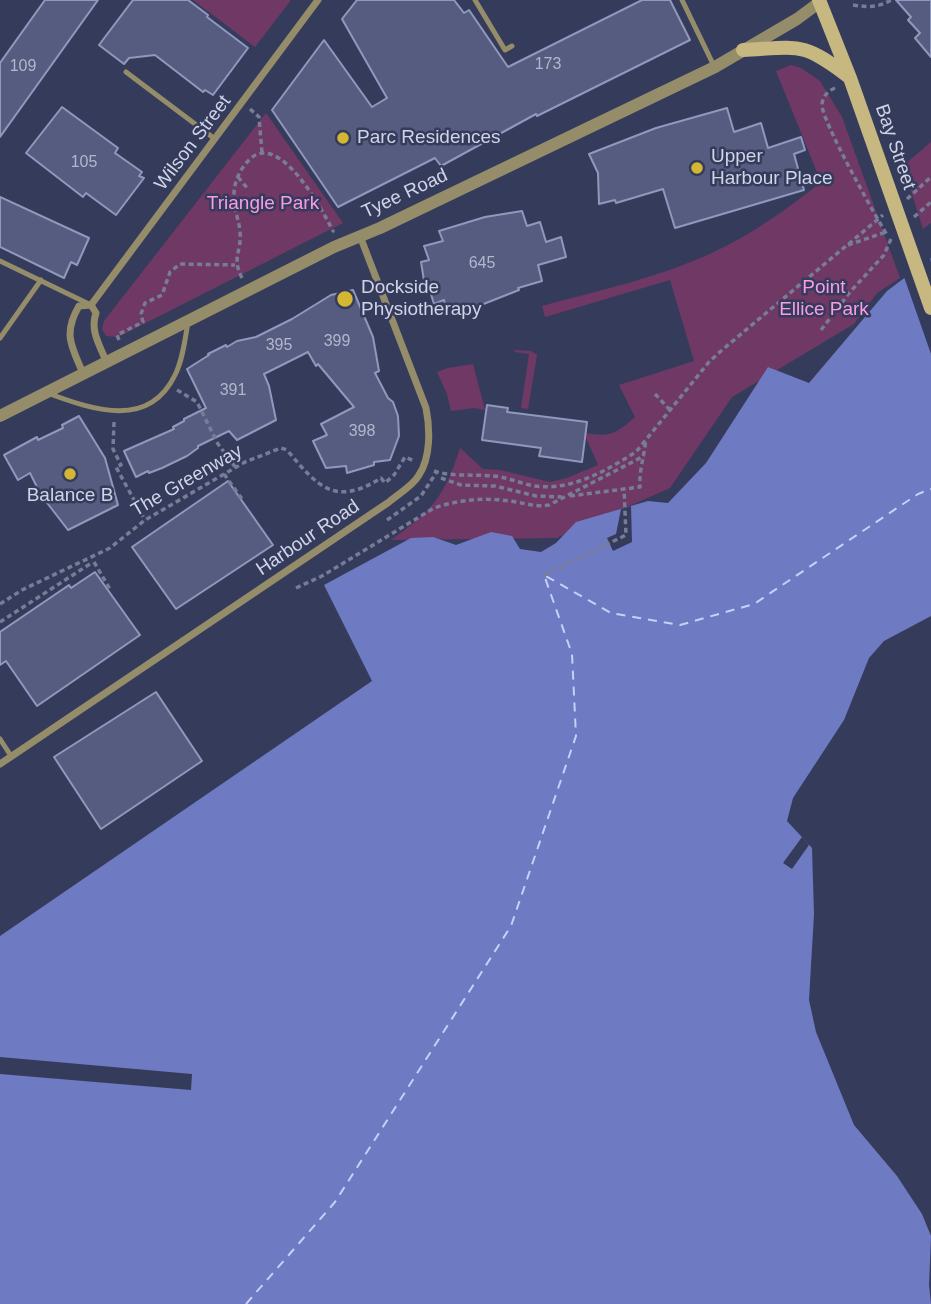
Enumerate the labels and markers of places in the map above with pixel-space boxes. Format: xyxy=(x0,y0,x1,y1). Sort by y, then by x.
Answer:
place label: Parc Residences xyxy=(357,127,501,149)
marker: Parc Residences xyxy=(335,130,351,146)
place label: Upper Harbour Place xyxy=(711,146,832,190)
marker: Upper Harbour Place xyxy=(689,160,705,176)
place label: Dockside Physiotherapy xyxy=(361,277,481,321)
marker: Dockside Physiotherapy xyxy=(335,289,355,309)
marker: Balance B xyxy=(62,466,78,482)
place label: Balance B xyxy=(27,485,113,507)

